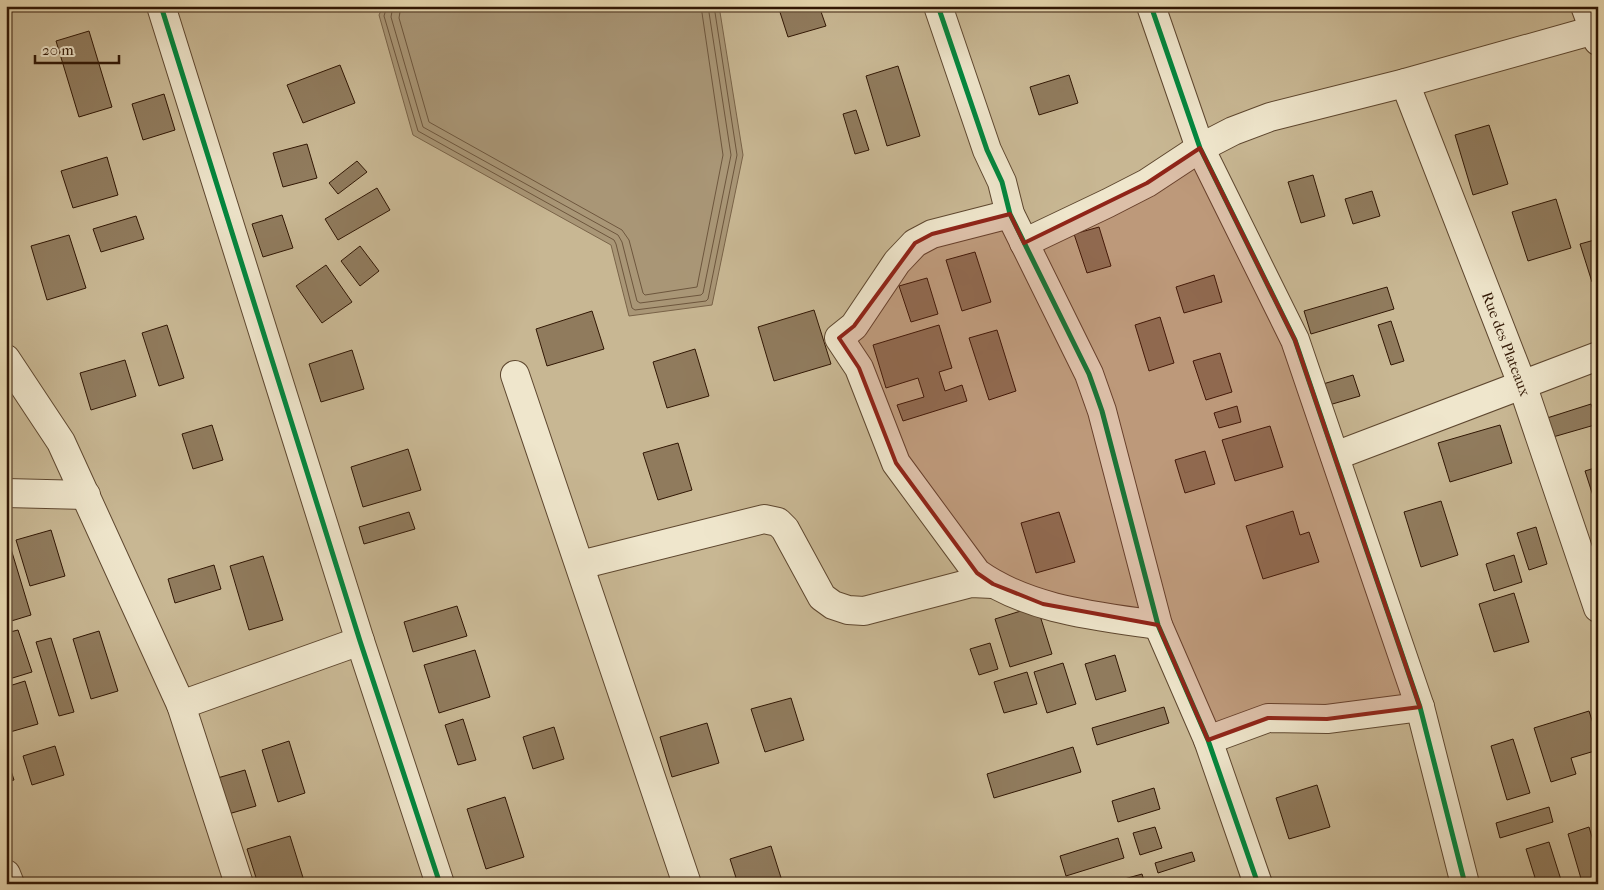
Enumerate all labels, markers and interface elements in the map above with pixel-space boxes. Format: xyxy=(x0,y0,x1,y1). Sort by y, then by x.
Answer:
scale bar xyxy=(35,32,119,64)
text: 20 m xyxy=(42,41,74,59)
street label: Rue des Plateaux xyxy=(1478,289,1534,399)

